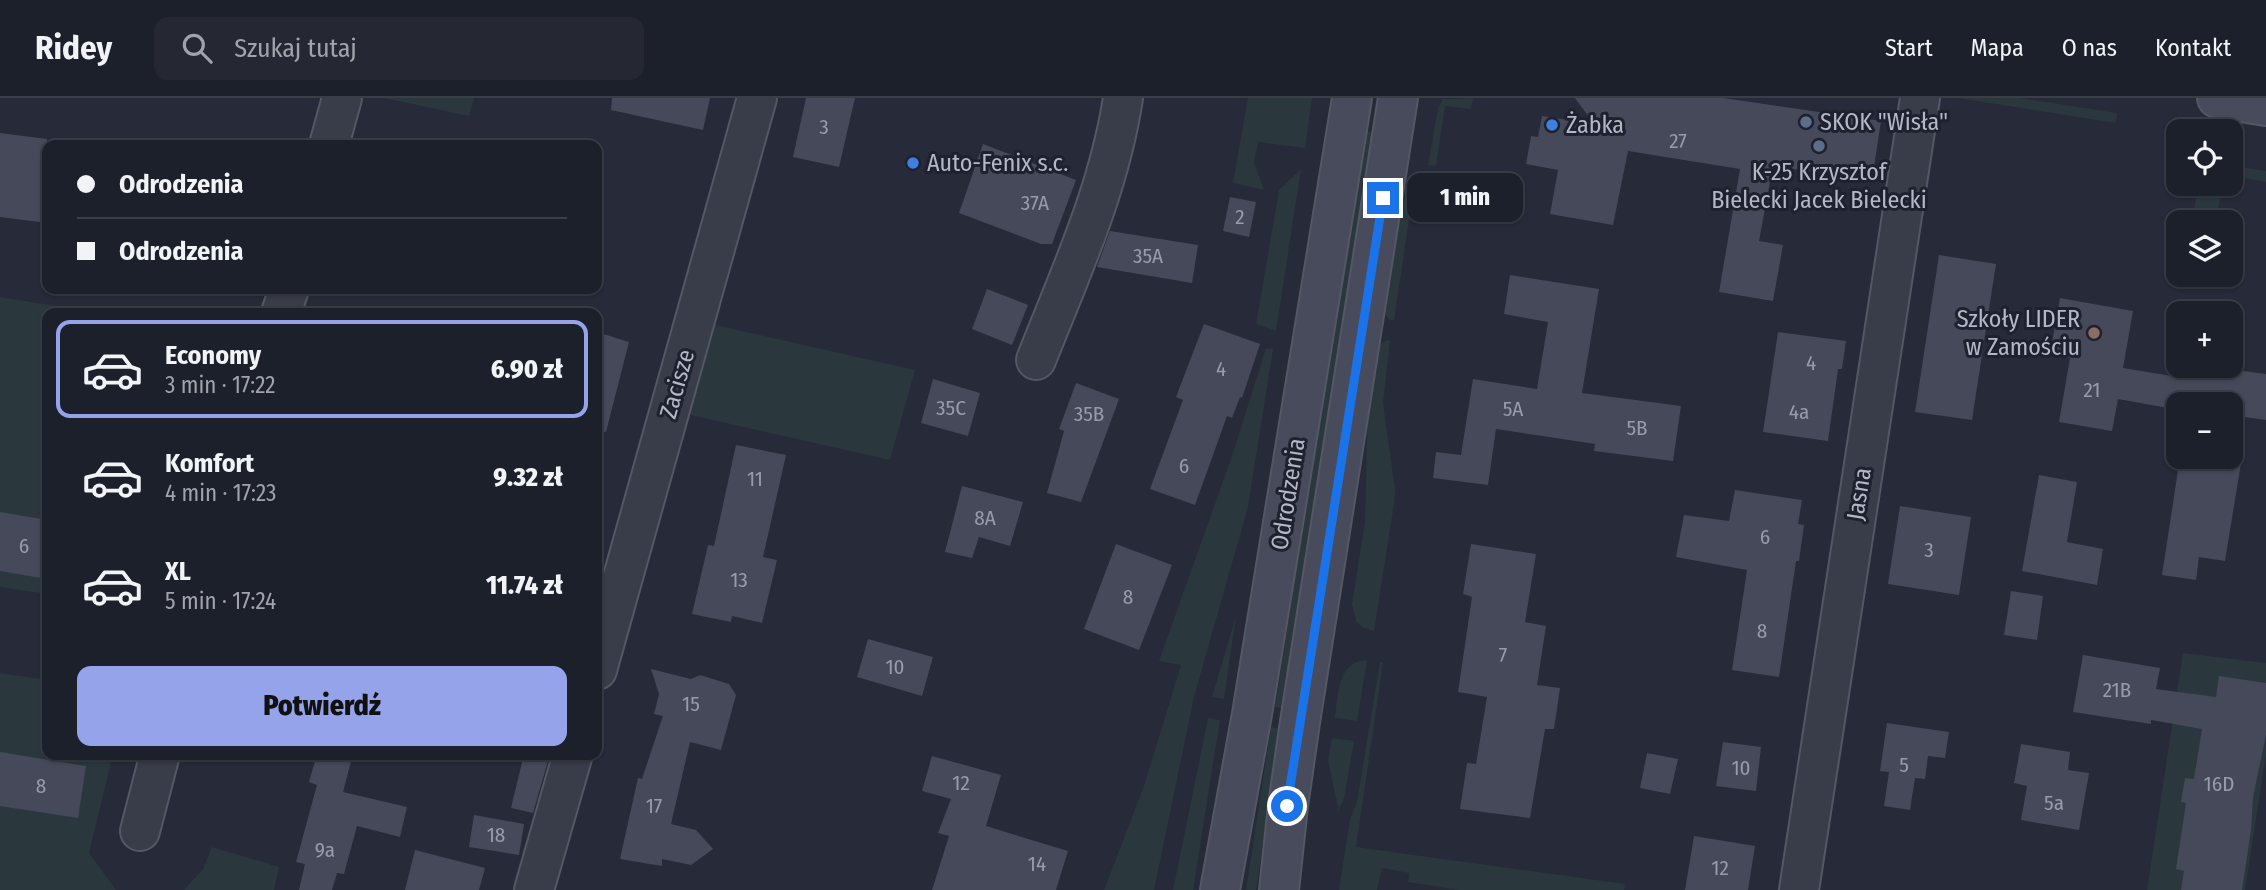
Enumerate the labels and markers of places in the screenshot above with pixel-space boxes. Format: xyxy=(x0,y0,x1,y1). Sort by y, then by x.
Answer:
place label: SKOK "Wisła" xyxy=(1820,108,1948,136)
place label: Żabka xyxy=(1566,111,1624,139)
marker: SKOK "Wisła" xyxy=(1798,114,1814,130)
marker: Żabka xyxy=(1544,117,1560,133)
marker: K-25 Krzysztof Bielecki Jacek Bielecki xyxy=(1811,138,1827,154)
place label: Auto-Fenix s.c. xyxy=(927,149,1068,177)
marker: Auto-Fenix s.c. xyxy=(905,155,921,171)
place label: K-25 Krzysztof Bielecki Jacek Bielecki xyxy=(1711,158,1927,214)
place label: Szkoły LIDER w Zamościu xyxy=(1957,305,2080,361)
marker: Szkoły LIDER w Zamościu xyxy=(2086,325,2102,341)

